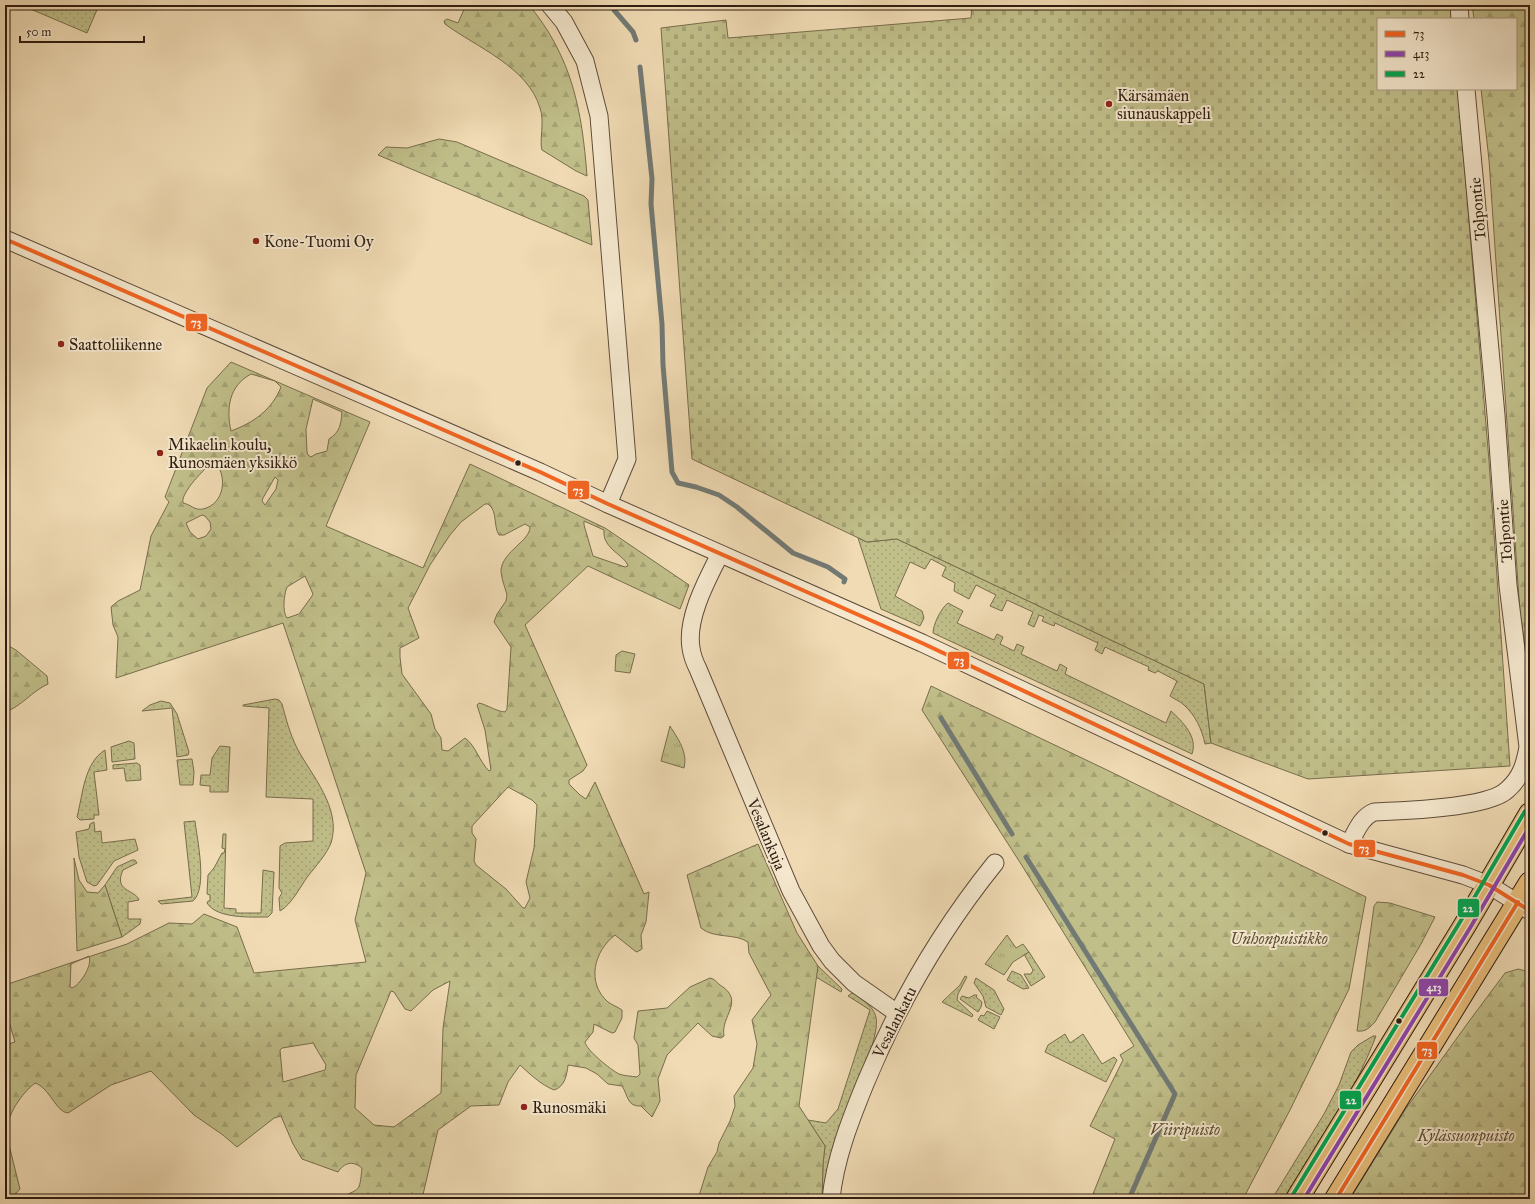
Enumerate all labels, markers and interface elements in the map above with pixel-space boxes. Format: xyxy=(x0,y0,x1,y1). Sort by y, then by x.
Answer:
scale bar xyxy=(20,18,144,44)
legend xyxy=(1377,18,1517,90)
text: 50 m xyxy=(26,25,51,39)
text: 73 xyxy=(1413,27,1424,41)
text: 413 xyxy=(1413,47,1429,61)
text: 22 xyxy=(1413,67,1425,81)
place label: Kärsämäen siunauskappeli xyxy=(1117,86,1212,123)
marker: Kärsämäen siunauskappeli xyxy=(1104,99,1114,109)
street label: Tolpontie xyxy=(1465,176,1490,241)
place label: Kone-Tuomi Oy xyxy=(264,232,374,251)
marker: Kone-Tuomi Oy xyxy=(251,236,261,246)
line badge: 73 xyxy=(185,313,208,332)
text: 73 xyxy=(191,316,201,330)
place label: Saattoliikenne xyxy=(69,335,163,354)
marker: Saattoliikenne xyxy=(56,339,66,349)
place label: Mikaelin koulu, Runosmäen yksikkö xyxy=(168,435,297,472)
marker: Mikaelin koulu, Runosmäen yksikkö xyxy=(155,448,165,458)
unlabelled marker xyxy=(513,458,523,468)
line badge: 73 xyxy=(567,480,590,500)
text: 73 xyxy=(573,484,583,498)
street label: Tolpontie xyxy=(1493,498,1516,563)
line badge: 73 xyxy=(947,651,970,670)
text: 73 xyxy=(954,654,964,668)
street label: Vesalankuja xyxy=(743,795,790,873)
unlabelled marker xyxy=(1320,828,1330,838)
line badge: 73 xyxy=(1353,839,1376,858)
text: 73 xyxy=(1359,842,1369,856)
line badge: 22 xyxy=(1457,898,1480,918)
text: 22 xyxy=(1463,902,1474,915)
park label: Unhonpuistikko xyxy=(1230,929,1328,949)
line badge: 413 xyxy=(1418,978,1449,997)
text: 413 xyxy=(1427,981,1441,995)
street label: Vesalankatu xyxy=(868,983,921,1062)
unlabelled marker xyxy=(1394,1016,1404,1026)
line badge: 73 xyxy=(1416,1041,1438,1060)
text: 73 xyxy=(1422,1044,1432,1058)
line badge: 22 xyxy=(1339,1090,1362,1110)
text: 22 xyxy=(1346,1094,1357,1107)
place label: Runosmäki xyxy=(532,1098,607,1117)
marker: Runosmäki xyxy=(519,1102,529,1112)
park label: Viiripuisto xyxy=(1150,1120,1220,1140)
park label: Kylässuonpuisto xyxy=(1416,1126,1515,1146)

